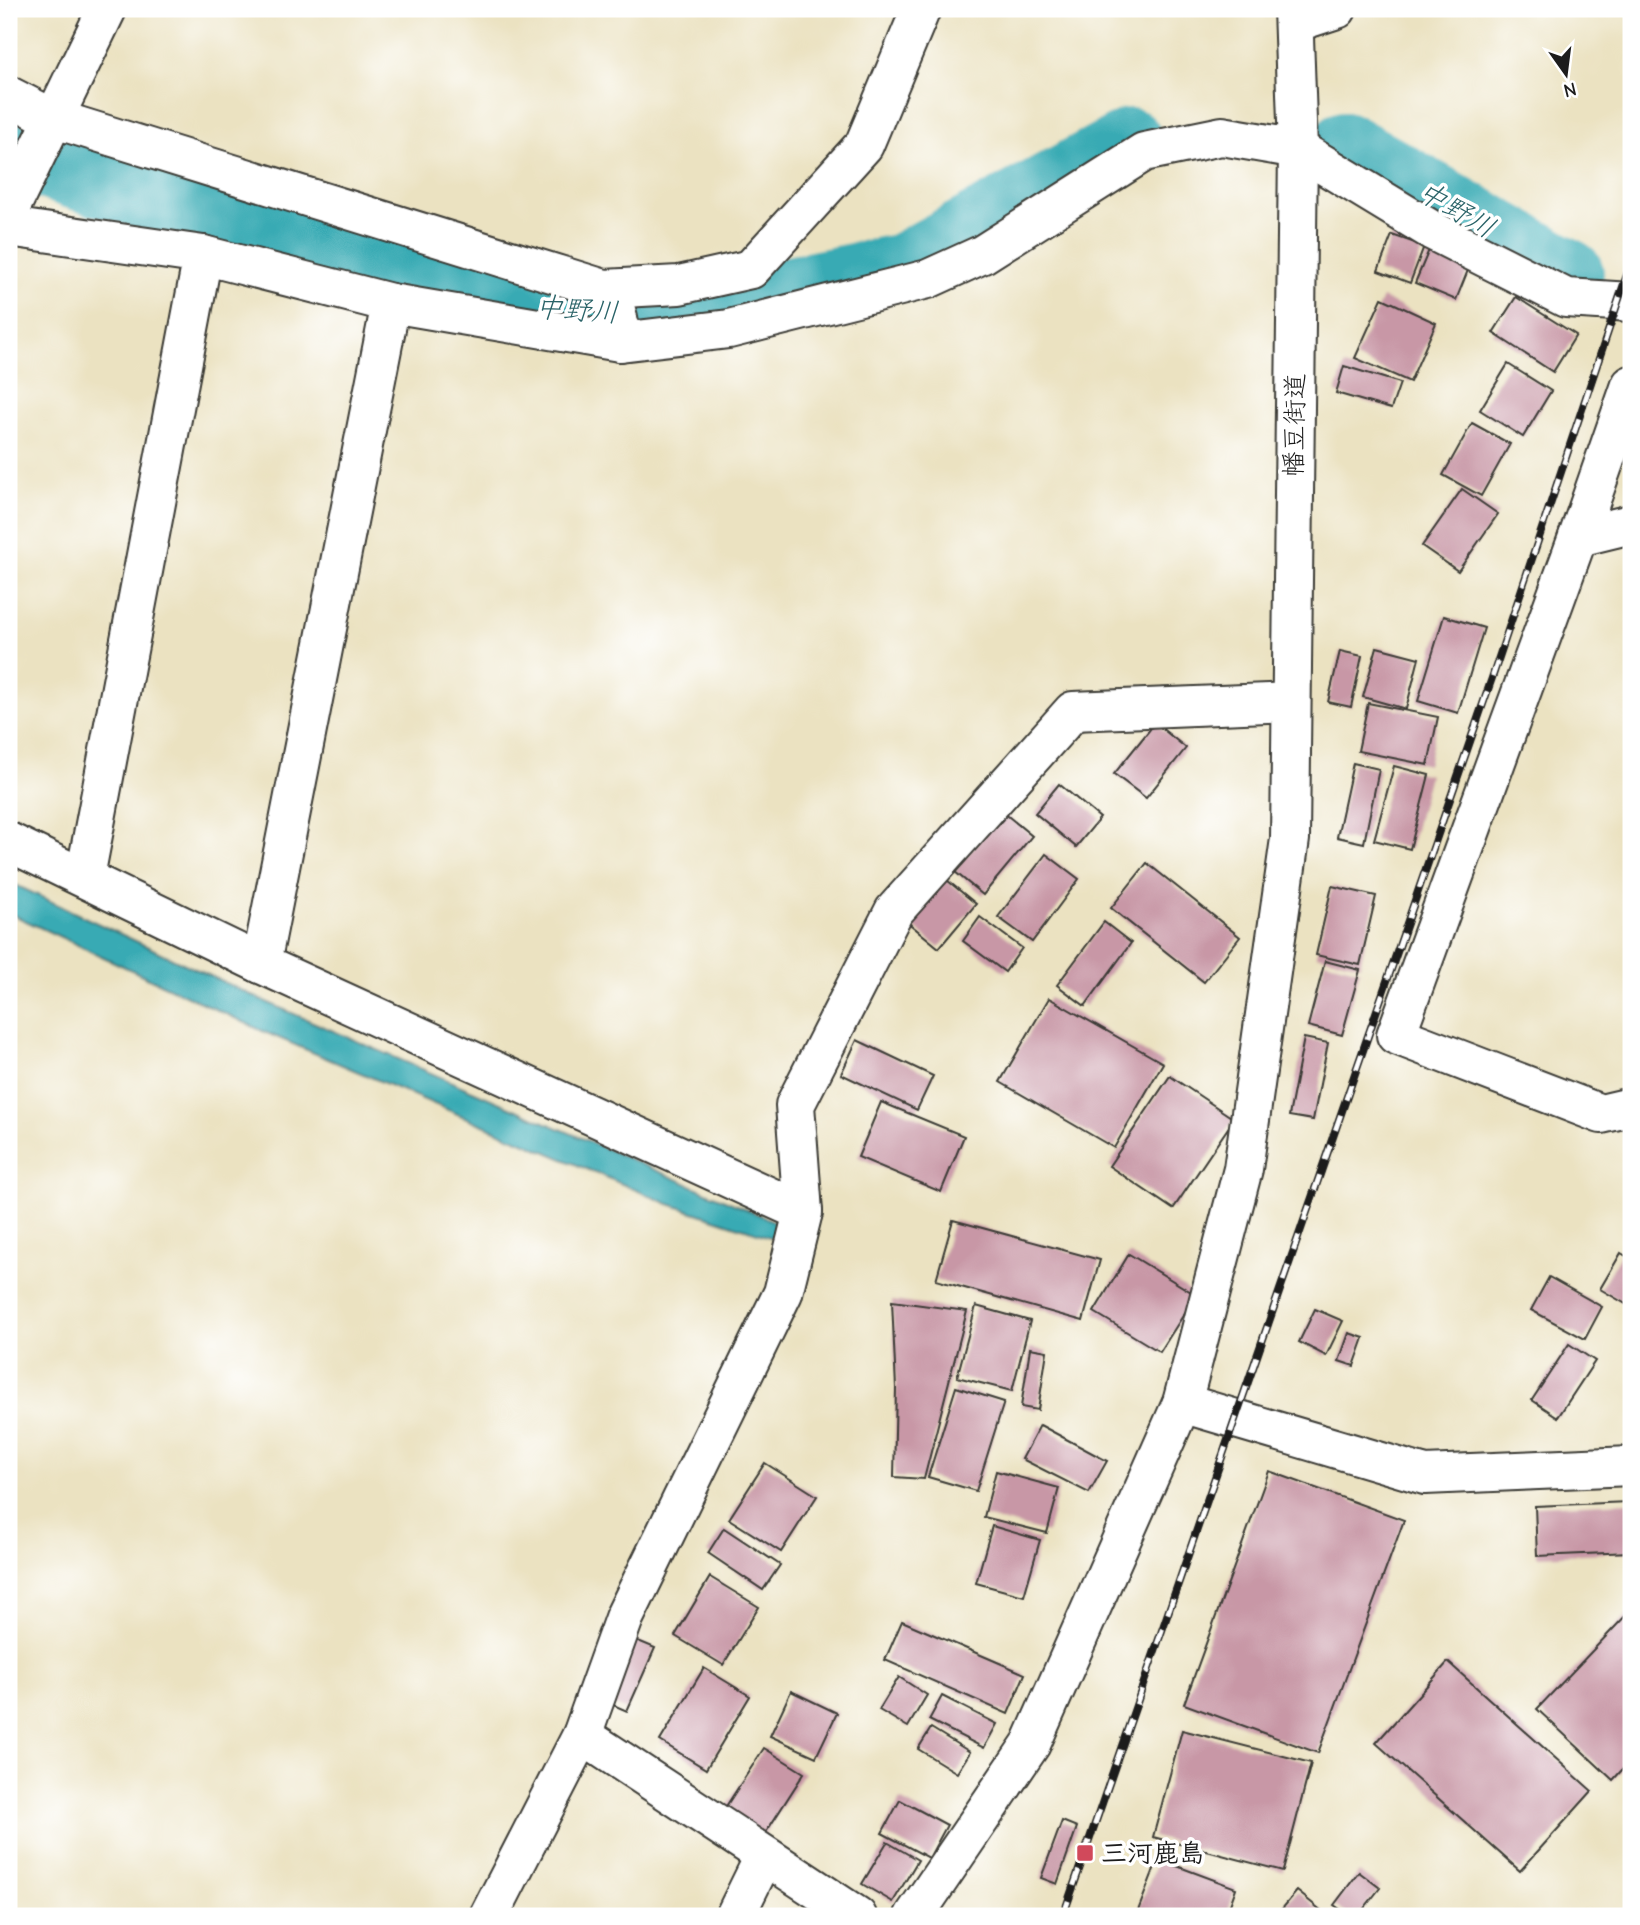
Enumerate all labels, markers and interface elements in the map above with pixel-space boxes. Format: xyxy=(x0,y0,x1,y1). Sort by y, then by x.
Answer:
north arrow xyxy=(1532,38,1602,108)
text: N xyxy=(1561,77,1579,102)
water label: 中野川 xyxy=(1412,175,1501,245)
water label: 中野川 xyxy=(534,291,620,329)
street label: 幡豆街道 xyxy=(1279,373,1311,477)
place label: 三河鹿島 xyxy=(1101,1839,1205,1869)
marker: 三河鹿島 xyxy=(1075,1843,1095,1863)

